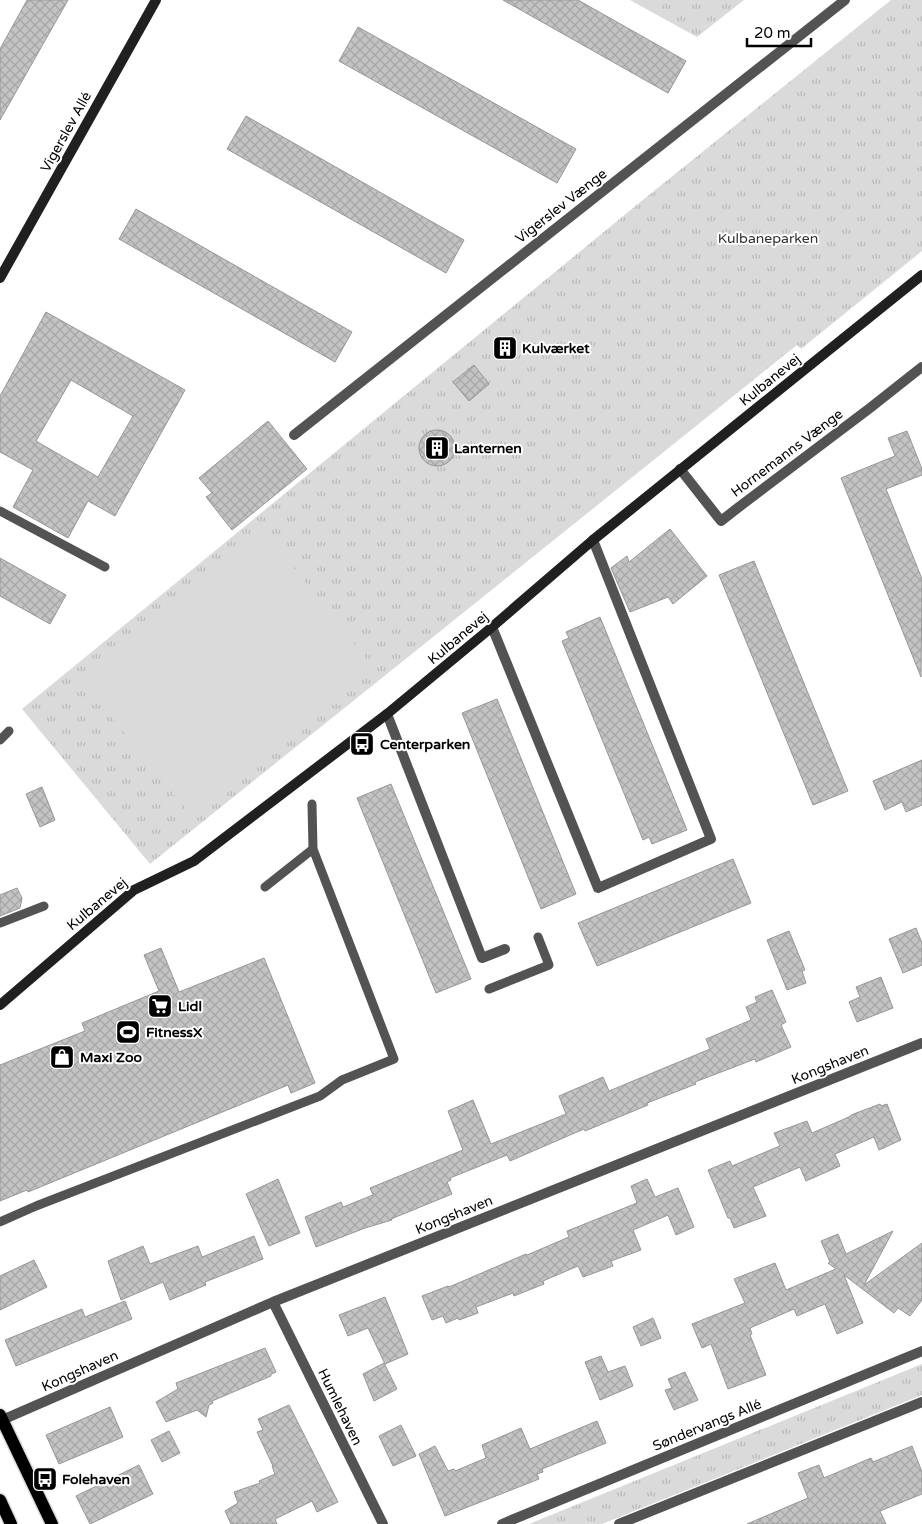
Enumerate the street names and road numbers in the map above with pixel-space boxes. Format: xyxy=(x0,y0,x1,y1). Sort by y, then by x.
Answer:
street label: Vigerslev Allé xyxy=(37,89,95,175)
street label: Vigerslev Vænge xyxy=(512,165,610,247)
street label: Kulbanevej xyxy=(736,350,804,410)
street label: Hornemanns Vænge xyxy=(728,405,846,501)
street label: Kulbanevej xyxy=(424,608,492,668)
street label: Kulbanevej xyxy=(63,874,131,934)
street label: Kongshaven xyxy=(789,1042,871,1088)
street label: Kongshaven xyxy=(413,1192,495,1238)
street label: Kongshaven xyxy=(39,1347,121,1395)
street label: Humlehaven xyxy=(314,1366,366,1448)
street label: Søndervangs Allé xyxy=(650,1395,764,1455)

